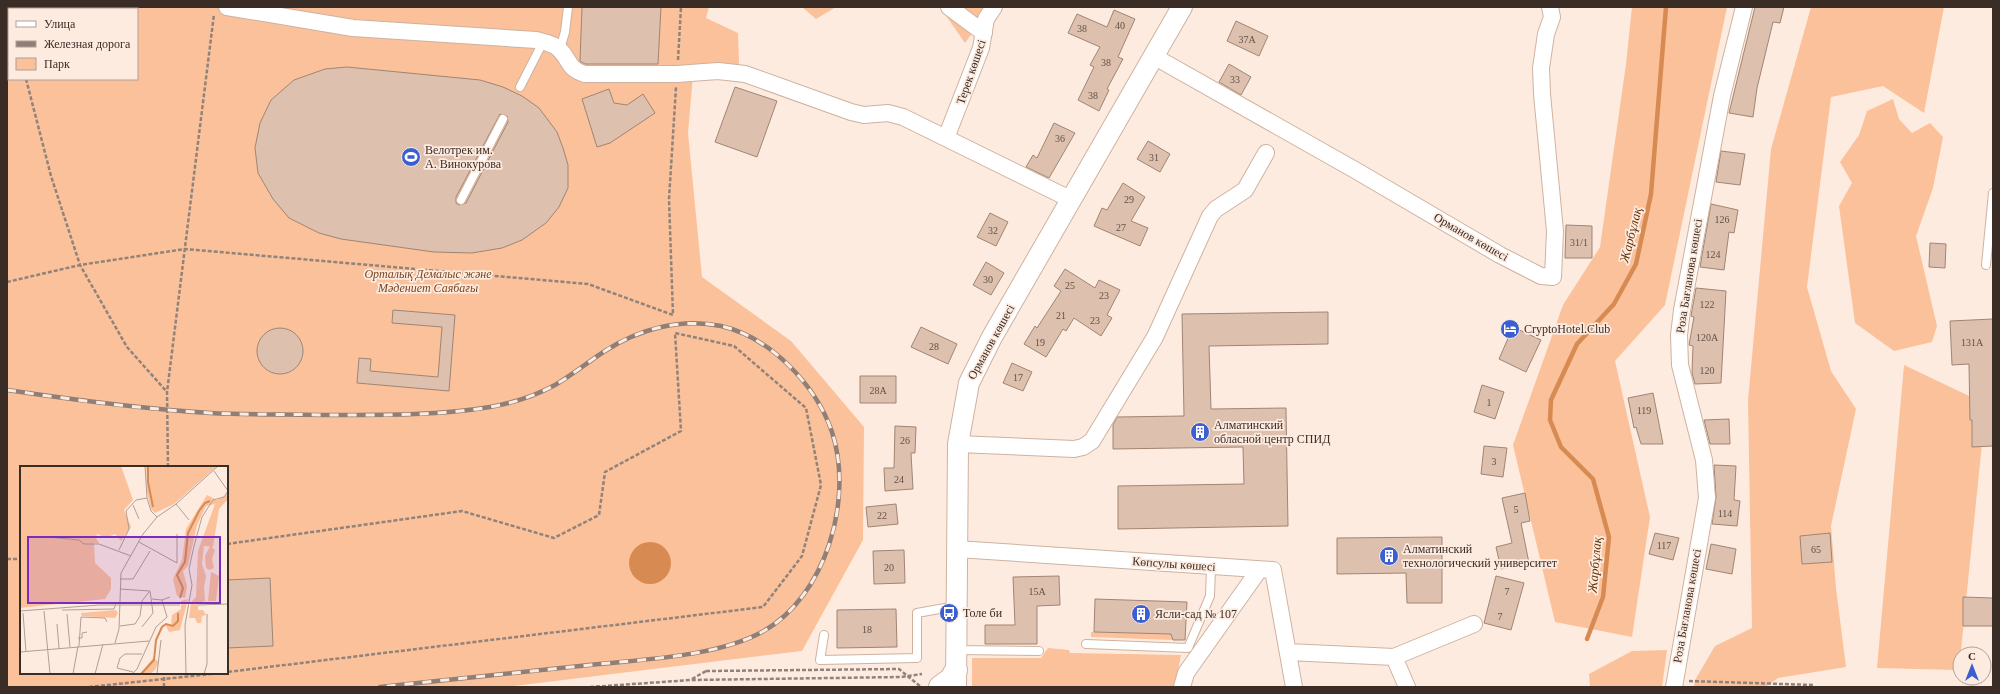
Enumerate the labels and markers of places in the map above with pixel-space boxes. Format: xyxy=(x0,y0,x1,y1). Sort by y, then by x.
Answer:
place label: Велотрек им. А. Винокурова xyxy=(425,143,502,171)
sports icon: Велотрек им. А. Винокурова xyxy=(400,146,422,168)
hotel icon: CryptoHotel.Club xyxy=(1499,318,1521,340)
place label: CryptoHotel.Club xyxy=(1524,322,1610,336)
place label: Алматинский обласной центр СПИД xyxy=(1214,418,1330,446)
building icon: Алматинский обласной центр СПИД xyxy=(1189,421,1211,443)
place label: Алматинский технологический университет xyxy=(1403,542,1558,570)
building icon: Алматинский технологический университет xyxy=(1378,545,1400,567)
bus stop icon: Толе би xyxy=(938,602,960,624)
building icon: Ясли-сад № 107 xyxy=(1130,603,1152,625)
place label: Толе би xyxy=(963,606,1003,620)
place label: Ясли-сад № 107 xyxy=(1155,607,1237,621)

